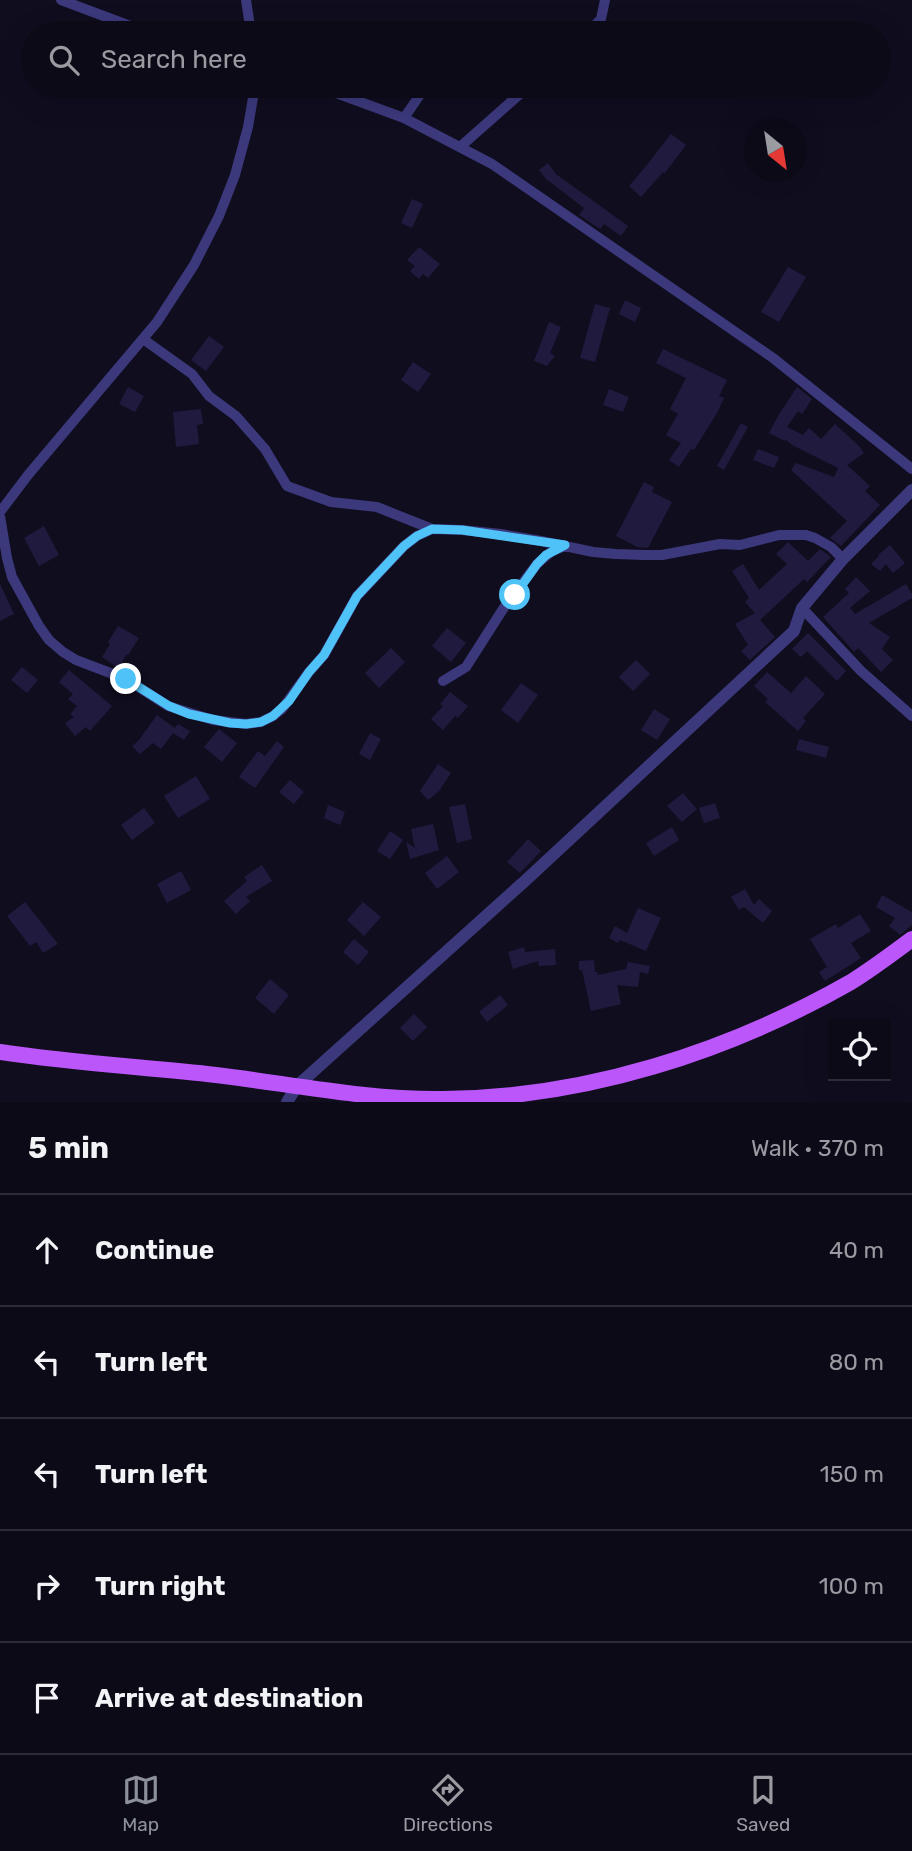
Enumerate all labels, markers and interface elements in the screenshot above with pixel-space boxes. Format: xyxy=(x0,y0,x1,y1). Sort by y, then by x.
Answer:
search box xyxy=(21,21,891,98)
icon: search xyxy=(45,41,83,79)
text: Search here xyxy=(101,44,247,75)
north arrow xyxy=(744,119,807,182)
route start xyxy=(499,579,530,610)
route end xyxy=(110,663,141,694)
map controls xyxy=(828,1018,891,1081)
button: locate xyxy=(828,1018,891,1081)
text: 5 min xyxy=(28,1130,109,1166)
text: Walk · 370 m xyxy=(751,1134,884,1162)
icon: ahead xyxy=(28,1231,66,1269)
text: Continue xyxy=(95,1235,214,1266)
text: 40 m xyxy=(829,1236,884,1264)
icon: left xyxy=(28,1343,66,1381)
text: Turn left xyxy=(95,1347,207,1378)
text: 80 m xyxy=(829,1348,884,1376)
icon: left xyxy=(28,1455,66,1493)
text: Turn left xyxy=(95,1459,207,1490)
text: 150 m xyxy=(820,1460,884,1488)
icon: right xyxy=(28,1567,66,1605)
text: Turn right xyxy=(95,1571,225,1602)
text: 100 m xyxy=(819,1572,884,1600)
icon: arrive xyxy=(28,1679,66,1717)
text: Arrive at destination xyxy=(95,1683,363,1714)
tab: Map xyxy=(122,1771,160,1836)
tab: Directions xyxy=(403,1771,493,1836)
tab: Saved xyxy=(736,1771,790,1836)

